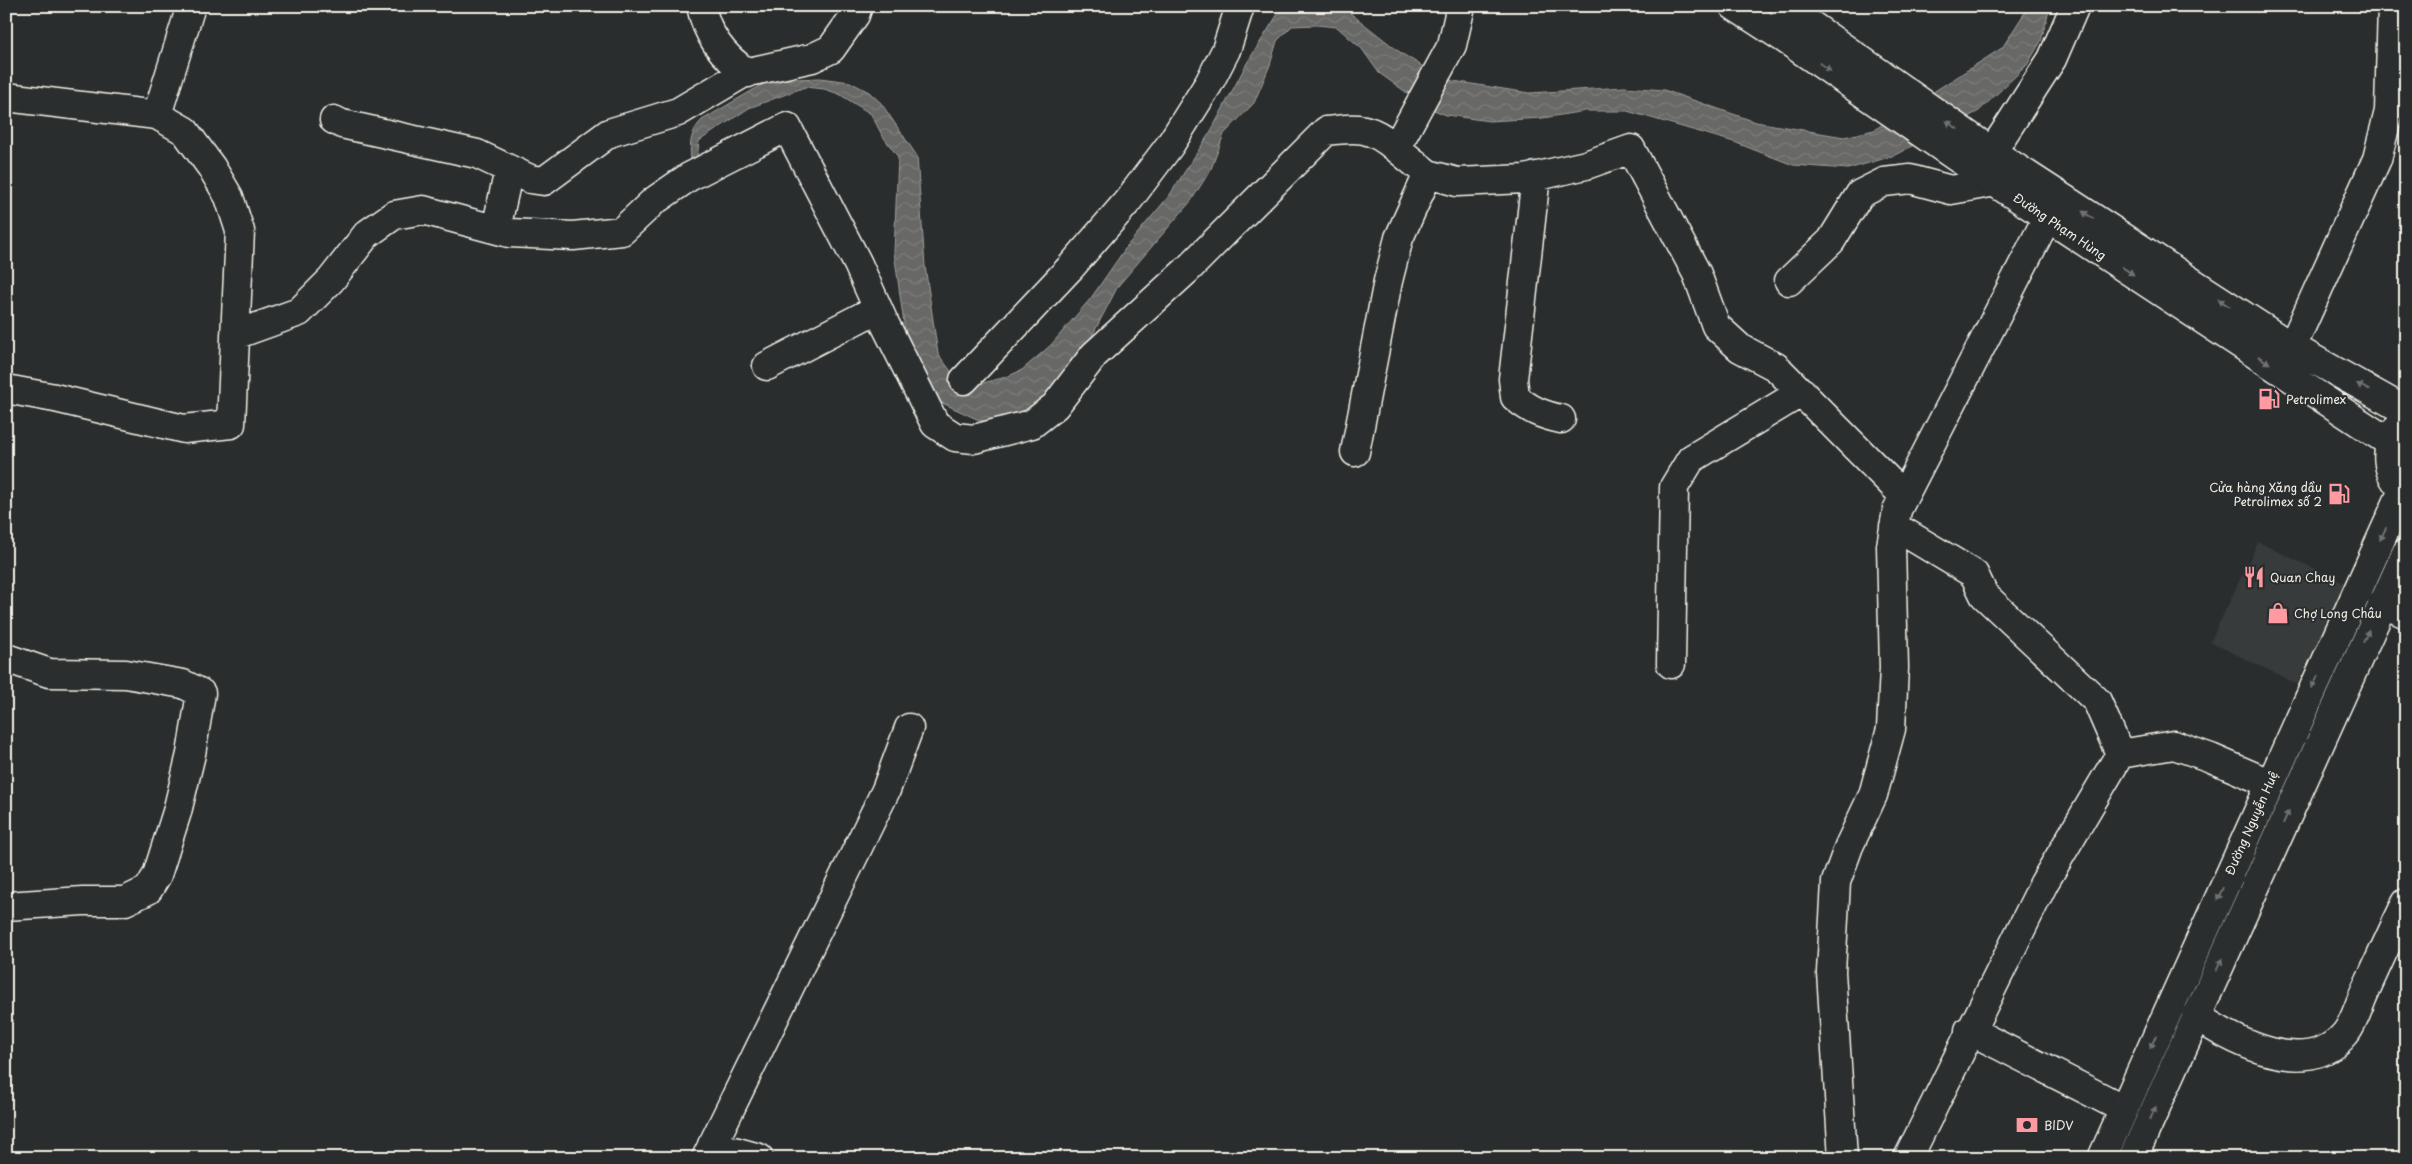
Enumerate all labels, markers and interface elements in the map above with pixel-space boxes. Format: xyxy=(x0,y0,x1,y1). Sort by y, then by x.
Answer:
one-way arrow xyxy=(1819,62,1832,72)
one-way arrow xyxy=(1946,120,1959,130)
street label: Đường Phạm Hùng xyxy=(2010,188,2110,264)
one-way arrow xyxy=(2081,210,2095,219)
one-way arrow xyxy=(2121,266,2135,275)
one-way arrow xyxy=(2218,298,2231,308)
one-way arrow xyxy=(2257,355,2271,364)
one-way arrow xyxy=(2356,383,2371,391)
fuel station icon: Petrolimex xyxy=(2256,386,2282,412)
place label: Petrolimex xyxy=(2286,390,2346,408)
place label: Cửa hàng Xăng dầu Petrolimex số 2 xyxy=(2209,478,2322,510)
fuel station icon: Cửa hàng Xăng dầu Petrolimex số 2 xyxy=(2326,481,2352,507)
one-way arrow xyxy=(2379,527,2387,541)
restaurant icon: Quan Chay xyxy=(2241,564,2267,590)
place label: Quan Chay xyxy=(2270,568,2335,586)
shop icon: Chợ Long Châu xyxy=(2265,600,2291,626)
place label: Chợ Long Châu xyxy=(2294,604,2382,622)
one-way arrow xyxy=(2363,629,2371,643)
one-way arrow xyxy=(2311,675,2319,689)
street label: Đường Nguyễn Huệ xyxy=(2220,768,2282,878)
one-way arrow xyxy=(2282,810,2290,824)
one-way arrow xyxy=(2215,887,2223,901)
one-way arrow xyxy=(2216,958,2224,972)
one-way arrow xyxy=(2149,1035,2157,1049)
one-way arrow xyxy=(2149,1106,2157,1120)
bank icon: BIDV xyxy=(2014,1112,2040,1138)
place label: BIDV xyxy=(2044,1116,2073,1134)

